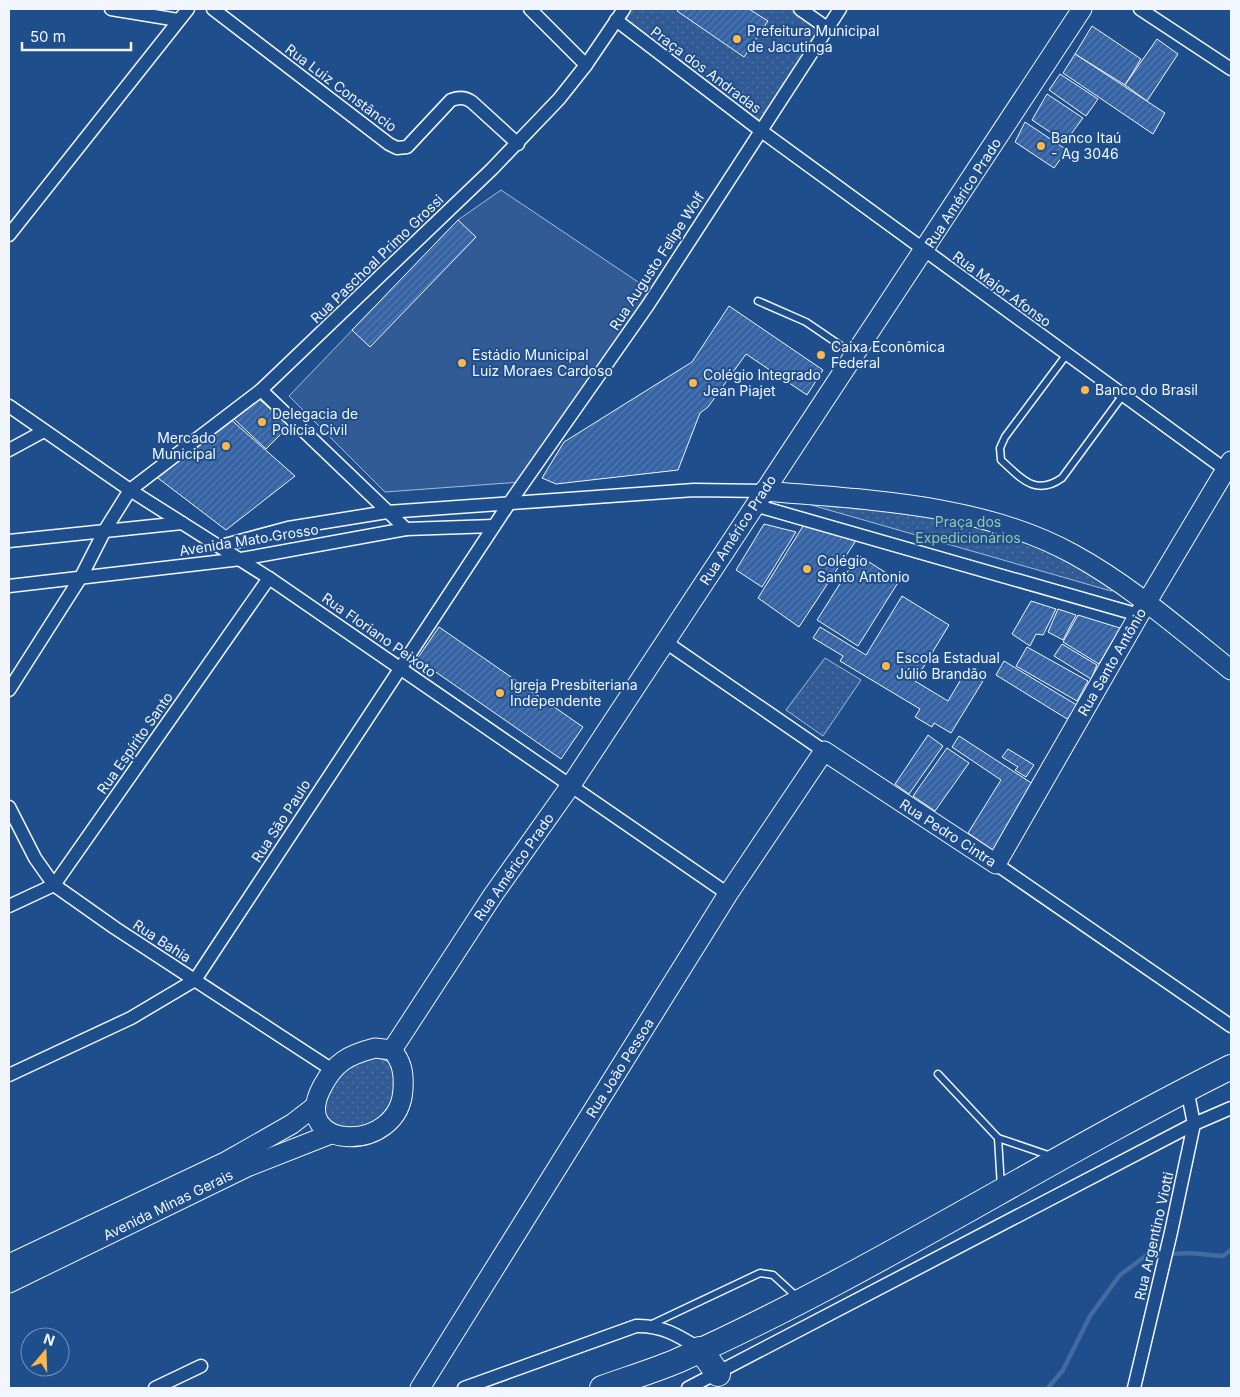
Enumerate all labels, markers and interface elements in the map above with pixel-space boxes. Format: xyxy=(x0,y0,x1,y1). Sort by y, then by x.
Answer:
scale bar xyxy=(22,20,131,52)
place label: Prefeitura Municipal de Jacutinga xyxy=(747,22,879,55)
street label: Praça dos Andradas xyxy=(648,23,765,117)
text: 50 m xyxy=(30,27,66,46)
marker: Prefeitura Municipal de Jacutinga xyxy=(731,33,743,45)
street label: Rua Luiz Constâncio xyxy=(282,40,400,135)
place label: Banco Itaú - Ag 3046 xyxy=(1051,129,1121,162)
street label: Rua Américo Prado xyxy=(921,135,1004,251)
marker: Banco Itaú - Ag 3046 xyxy=(1035,140,1047,152)
street label: Rua Augusto Felipe Wolf xyxy=(605,188,708,333)
street label: Rua Paschoal Primo Grossi xyxy=(307,191,446,326)
street label: Rua Major Afonso xyxy=(950,247,1055,330)
place label: Caixa Econômica Federal xyxy=(831,338,945,371)
place label: Estádio Municipal Luiz Moraes Cardoso xyxy=(472,346,613,379)
marker: Caixa Econômica Federal xyxy=(815,349,827,361)
marker: Estádio Municipal Luiz Moraes Cardoso xyxy=(456,357,468,369)
place label: Colégio Integrado Jean Piajet xyxy=(703,366,821,399)
marker: Colégio Integrado Jean Piajet xyxy=(687,377,699,389)
place label: Banco do Brasil xyxy=(1095,381,1198,398)
marker: Banco do Brasil xyxy=(1079,384,1091,396)
place label: Delegacia de Polícia Civil xyxy=(272,405,358,438)
marker: Delegacia de Polícia Civil xyxy=(256,416,268,428)
place label: Mercado Municipal xyxy=(152,429,216,462)
marker: Mercado Municipal xyxy=(220,440,232,452)
street label: Rua Américo Prado xyxy=(696,472,779,588)
park label: Praça dos Expedicionários xyxy=(915,513,1021,546)
street label: Avenida Mato Grosso xyxy=(178,520,320,559)
place label: Colégio Santo Antonio xyxy=(817,552,910,585)
marker: Colégio Santo Antonio xyxy=(801,563,813,575)
street label: Rua Floriano Peixoto xyxy=(319,589,440,680)
street label: Rua Santo Antônio xyxy=(1074,605,1149,719)
place label: Escola Estadual Júlio Brandão xyxy=(896,649,1000,682)
marker: Escola Estadual Júlio Brandão xyxy=(880,660,892,672)
place label: Igreja Presbiteriana Independente xyxy=(510,676,638,709)
marker: Igreja Presbiteriana Independente xyxy=(494,687,506,699)
street label: Rua Espírito Santo xyxy=(93,688,176,797)
street label: Rua São Paulo xyxy=(248,776,314,865)
street label: Rua Pedro Cintra xyxy=(897,795,1000,870)
street label: Rua Américo Prado xyxy=(470,810,557,924)
street label: Rua Bahia xyxy=(130,916,194,966)
street label: Rua João Pessoa xyxy=(582,1015,657,1121)
street label: Avenida Minas Gerais xyxy=(100,1166,236,1243)
street label: Rua Argentino Viotti xyxy=(1130,1170,1177,1302)
north arrow xyxy=(20,1327,70,1377)
text: N xyxy=(42,1329,57,1349)

